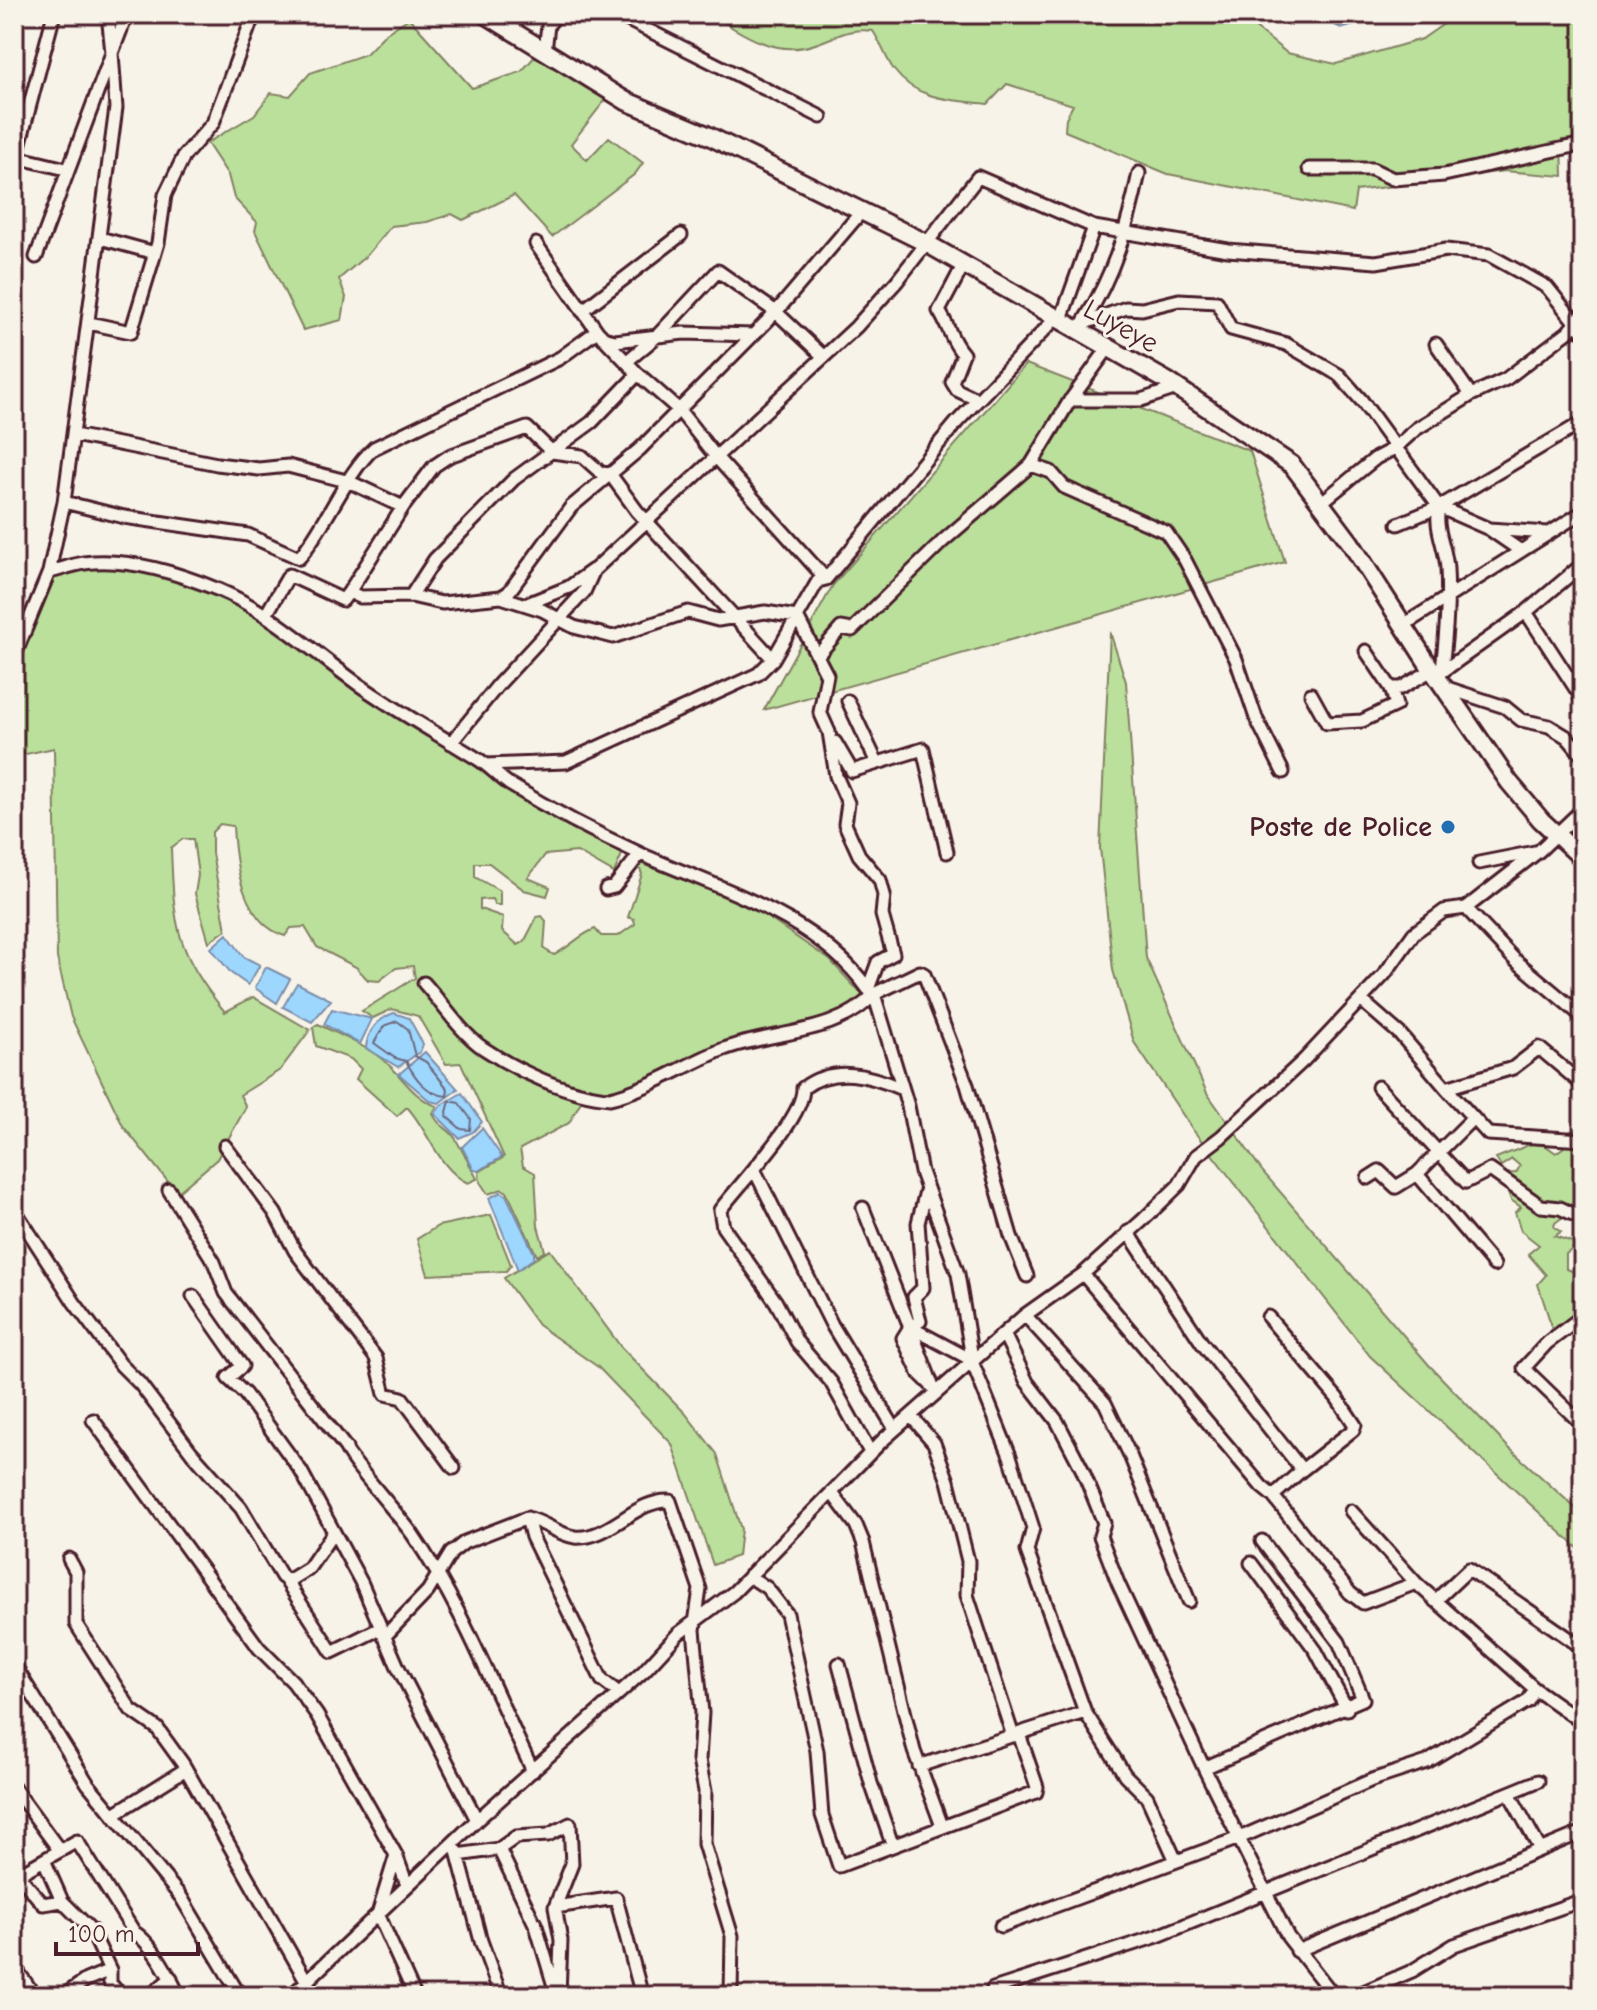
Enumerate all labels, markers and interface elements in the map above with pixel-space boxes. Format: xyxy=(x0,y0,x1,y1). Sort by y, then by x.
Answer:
street label: Luyeye xyxy=(1078,293,1164,359)
place label: Poste de Police xyxy=(1249,811,1432,843)
marker: Poste de Police xyxy=(1439,818,1457,836)
scale bar xyxy=(56,1906,198,1956)
text: 100 m xyxy=(68,1920,135,1948)

